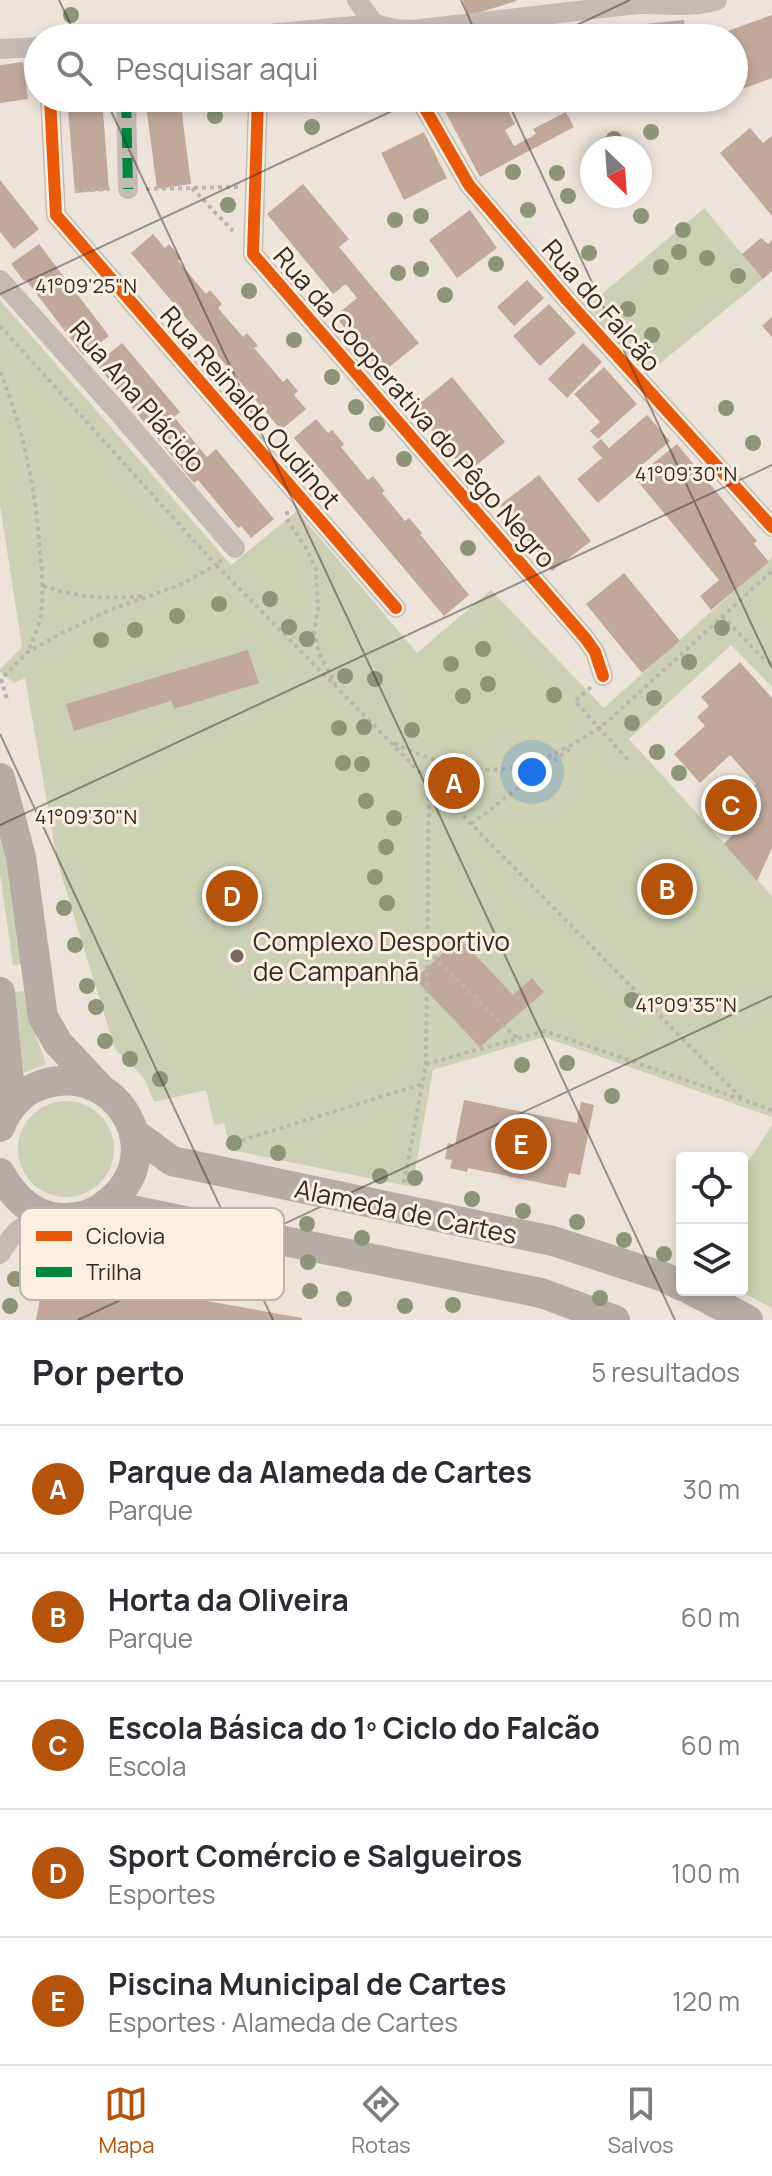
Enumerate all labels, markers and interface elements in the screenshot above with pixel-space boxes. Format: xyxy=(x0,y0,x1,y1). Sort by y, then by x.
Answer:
search box xyxy=(24,24,748,112)
icon: search xyxy=(52,46,96,90)
text: Pesquisar aqui xyxy=(116,48,318,89)
north arrow xyxy=(580,136,652,208)
street label: Rua do Falcão xyxy=(534,231,670,379)
street label: Rua da Cooperativa do Pêgo Negro xyxy=(266,239,564,575)
text: 41°09'25"N xyxy=(35,272,137,299)
street label: Rua Reinaldo Oudinot xyxy=(153,298,349,516)
street label: Rua Ana Plácido xyxy=(62,312,214,480)
text: 41°09'30"N xyxy=(635,460,737,487)
your location xyxy=(512,752,552,792)
pin: A xyxy=(428,753,480,813)
pin: C xyxy=(705,775,757,835)
text: 41°09'30"N xyxy=(35,803,137,830)
pin: B xyxy=(641,859,693,919)
pin: D xyxy=(206,866,258,926)
place label: Complexo Desportivo de Campanhã xyxy=(253,923,510,989)
marker: Complexo Desportivo de Campanhã xyxy=(228,947,246,965)
text: 41°09'35"N xyxy=(635,991,737,1018)
pin: E xyxy=(495,1114,547,1174)
map controls xyxy=(676,1152,748,1296)
button: locate xyxy=(676,1152,748,1224)
street label: Alameda de Cartes xyxy=(292,1170,520,1252)
legend xyxy=(20,1208,284,1300)
text: Ciclovia xyxy=(86,1221,165,1251)
button: layers xyxy=(676,1224,748,1296)
text: Trilha xyxy=(86,1257,142,1287)
text: Por perto xyxy=(32,1349,185,1395)
text: 5 resultados xyxy=(591,1354,740,1390)
text: Parque da Alameda de Cartes xyxy=(108,1451,532,1492)
text: A xyxy=(49,1471,67,1507)
text: 30 m xyxy=(683,1471,740,1507)
text: Parque xyxy=(108,1492,193,1528)
text: Horta da Oliveira xyxy=(108,1579,349,1620)
text: B xyxy=(50,1599,66,1635)
text: 60 m xyxy=(681,1599,740,1635)
text: Parque xyxy=(108,1620,193,1656)
text: Escola Básica do 1º Ciclo do Falcão xyxy=(108,1707,600,1748)
text: C xyxy=(48,1727,68,1763)
text: 60 m xyxy=(681,1727,740,1763)
text: Escola xyxy=(108,1748,186,1784)
text: Sport Comércio e Salgueiros xyxy=(108,1835,522,1876)
text: D xyxy=(49,1855,67,1891)
text: 100 m xyxy=(671,1855,740,1891)
text: Esportes xyxy=(108,1876,215,1912)
text: Piscina Municipal de Cartes xyxy=(108,1963,507,2004)
text: E xyxy=(50,1983,66,2019)
text: 120 m xyxy=(672,1983,740,2019)
text: Esportes · Alameda de Cartes xyxy=(108,2004,458,2040)
tab: Mapa xyxy=(98,2082,154,2160)
tab: Rotas xyxy=(351,2082,411,2160)
tab: Salvos xyxy=(607,2082,674,2160)

